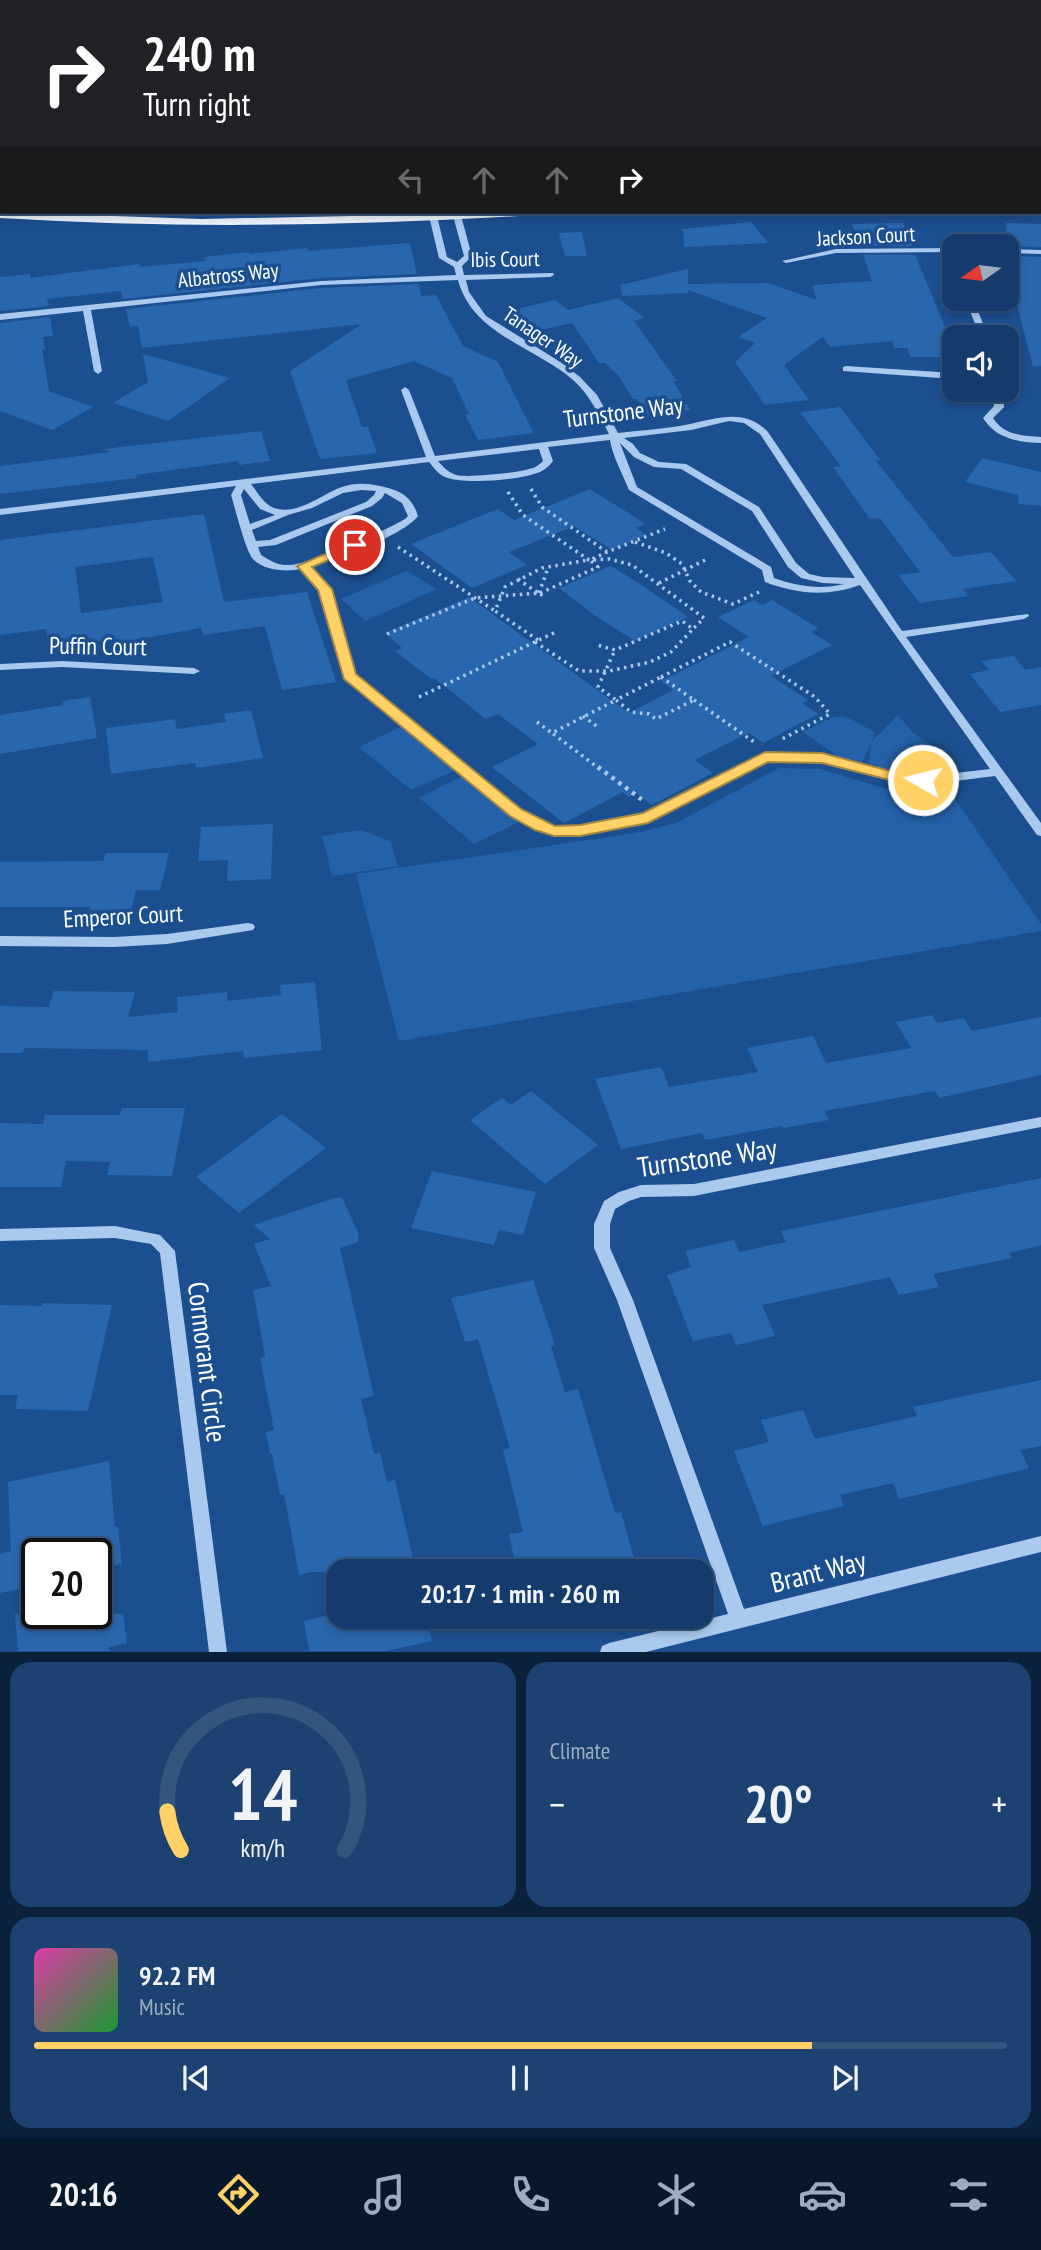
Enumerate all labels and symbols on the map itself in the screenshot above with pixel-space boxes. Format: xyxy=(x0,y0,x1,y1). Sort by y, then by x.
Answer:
street label: Jackson Court xyxy=(815,220,916,252)
north arrow xyxy=(942,234,1018,312)
street label: Ibis Court xyxy=(470,245,540,273)
street label: Albatross Way xyxy=(176,256,280,294)
street label: Tanager Way xyxy=(498,300,588,374)
street label: Turnstone Way xyxy=(561,389,685,435)
pin xyxy=(325,515,385,575)
street label: Puffin Court xyxy=(49,630,148,662)
position arrow xyxy=(886,743,960,817)
street label: Emperor Court xyxy=(62,897,184,935)
street label: Turnstone Way xyxy=(635,1129,779,1185)
street label: Cormorant Circle xyxy=(180,1280,236,1444)
speed limit sign: 20 xyxy=(21,1538,112,1629)
street label: Brant Way xyxy=(766,1541,870,1601)

